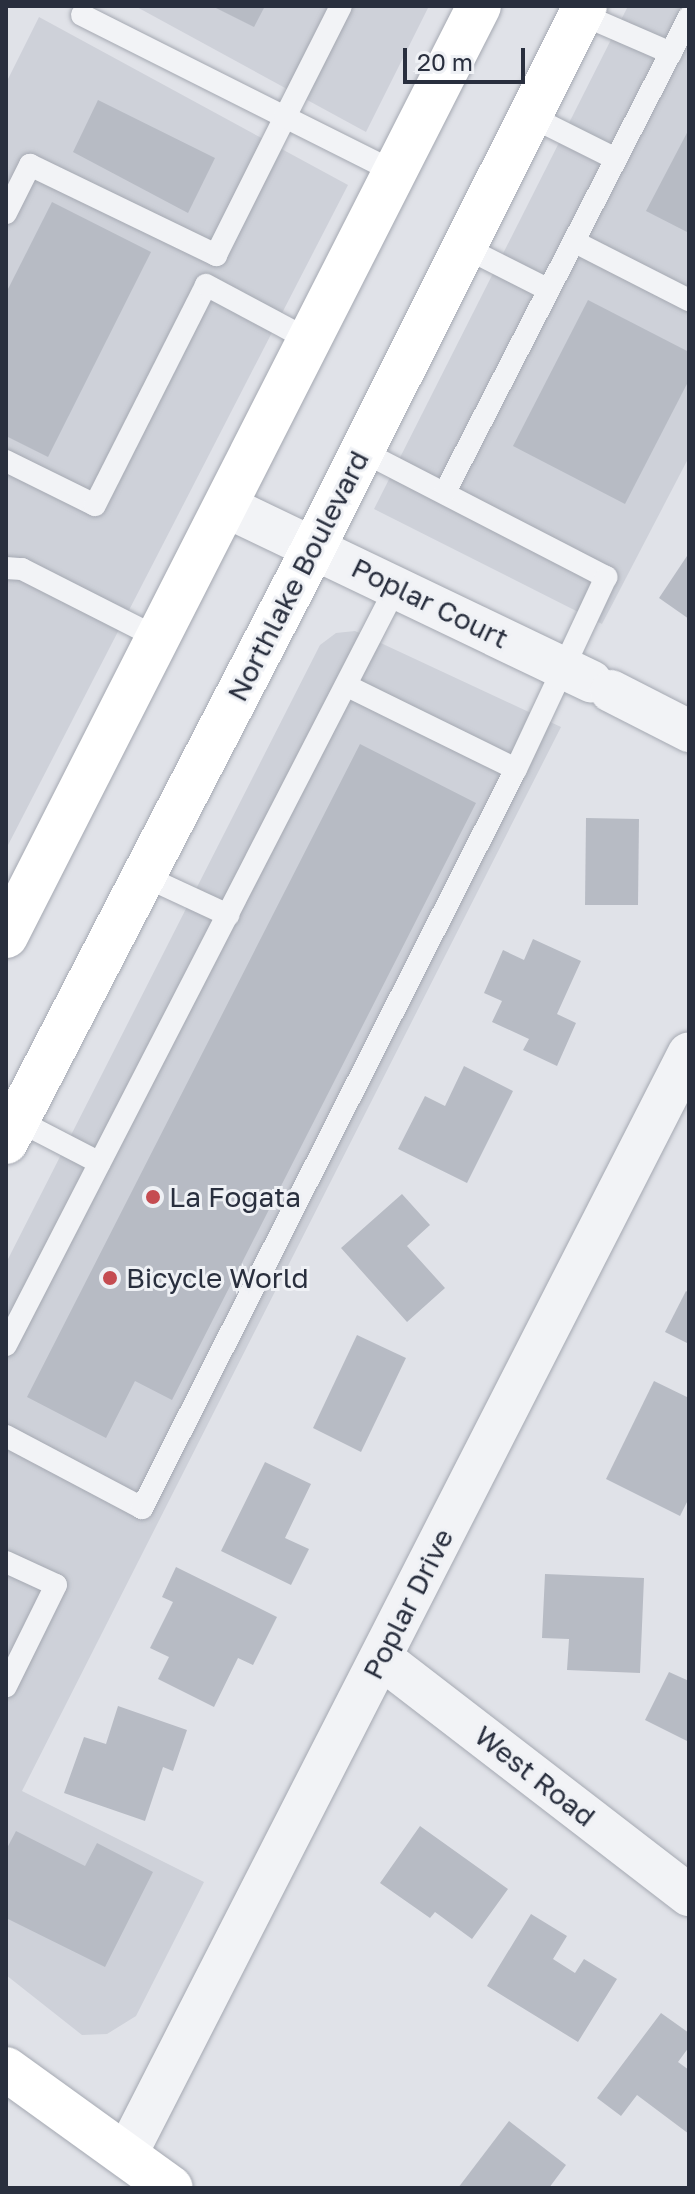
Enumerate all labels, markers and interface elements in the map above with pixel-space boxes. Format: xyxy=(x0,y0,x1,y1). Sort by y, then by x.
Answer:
scale bar xyxy=(407,32,529,82)
text: 20 m xyxy=(417,47,473,76)
street label: Northlake Boulevard xyxy=(220,445,376,707)
street label: Poplar Court xyxy=(346,551,514,655)
place label: La Fogata xyxy=(169,1180,301,1214)
marker: La Fogata xyxy=(144,1188,162,1206)
place label: Bicycle World xyxy=(126,1261,309,1295)
marker: Bicycle World xyxy=(101,1269,119,1287)
street label: Poplar Drive xyxy=(356,1523,460,1685)
street label: West Road xyxy=(468,1719,602,1833)

